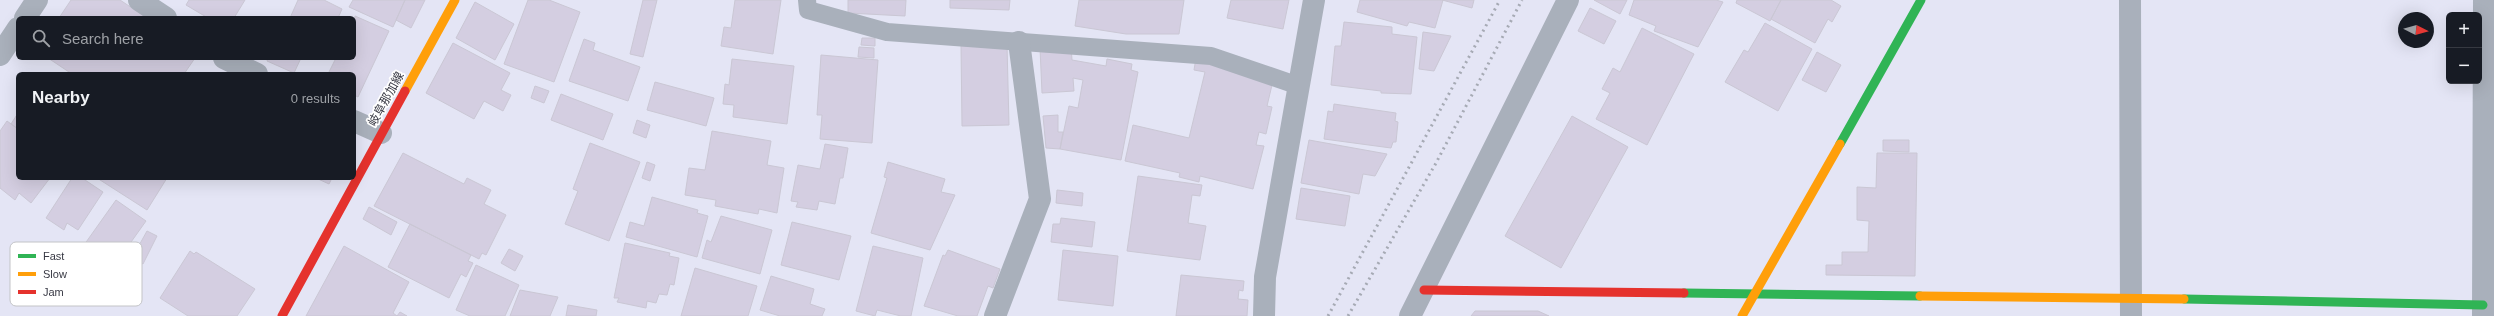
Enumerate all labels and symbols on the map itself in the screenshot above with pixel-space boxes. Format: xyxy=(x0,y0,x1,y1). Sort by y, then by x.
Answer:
north arrow xyxy=(2398,12,2434,48)
street label: 岐阜那加線 xyxy=(365,69,407,129)
legend xyxy=(10,242,142,306)
text: Fast xyxy=(43,250,64,262)
text: Slow xyxy=(43,268,67,280)
text: Jam xyxy=(43,286,64,298)

